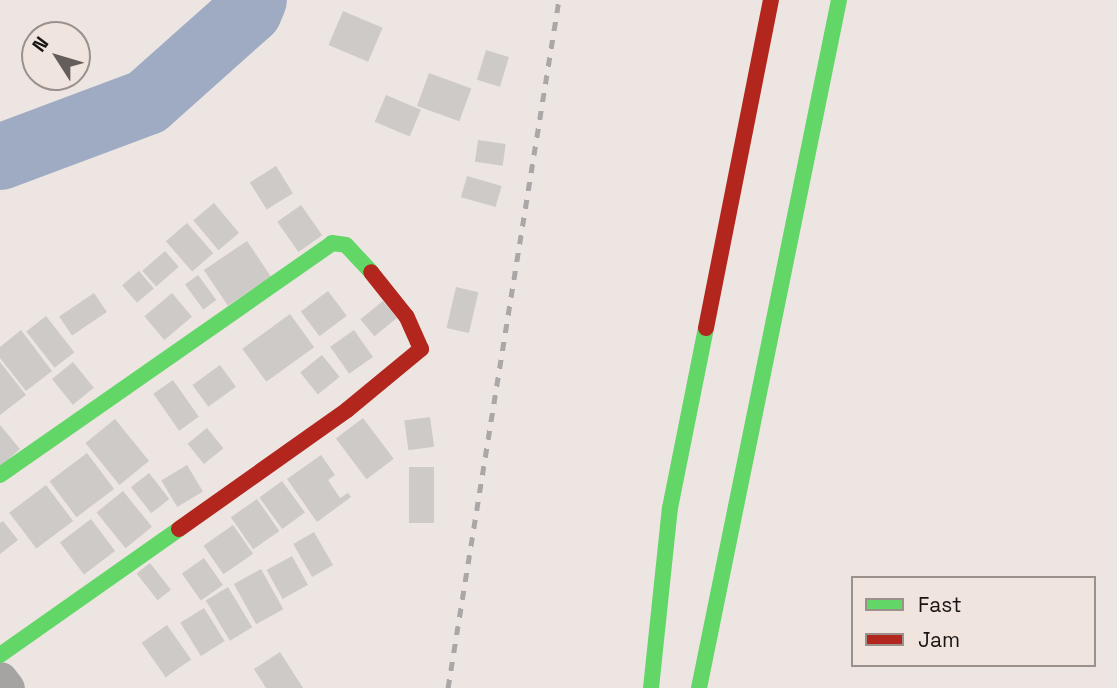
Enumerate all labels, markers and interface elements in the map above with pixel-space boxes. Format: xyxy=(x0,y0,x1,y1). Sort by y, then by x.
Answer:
north arrow xyxy=(21,21,91,91)
text: N xyxy=(27,32,54,57)
legend xyxy=(851,576,1096,667)
text: Fast xyxy=(918,591,962,618)
text: Jam xyxy=(918,626,960,653)

